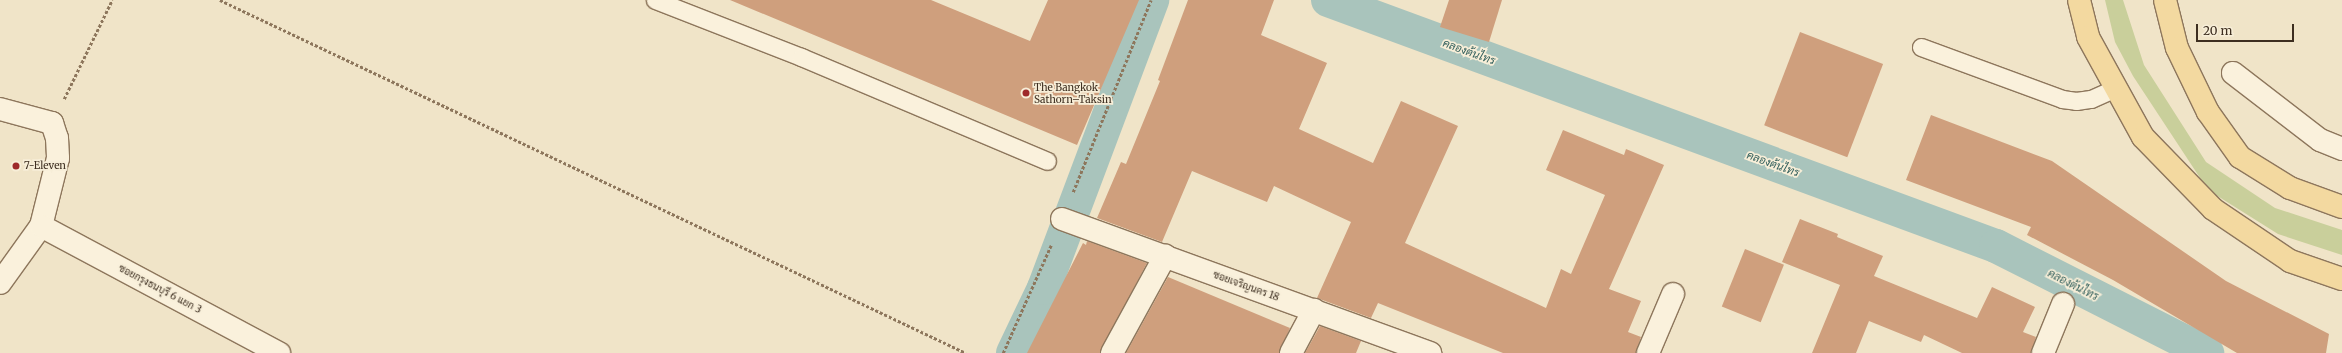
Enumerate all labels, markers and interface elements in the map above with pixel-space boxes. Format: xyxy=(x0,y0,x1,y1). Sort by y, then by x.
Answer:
scale bar xyxy=(2198,16,2296,42)
text: 20 m xyxy=(2203,23,2232,38)
water label: คลองต้นไทร xyxy=(1441,36,1497,68)
place label: The Bangkok Sathorn–Taksin xyxy=(1034,81,1112,104)
marker: The Bangkok Sathorn–Taksin xyxy=(1021,88,1031,98)
water label: คลองต้นไทร xyxy=(1745,148,1801,180)
place label: 7-Eleven xyxy=(24,160,66,172)
marker: 7-Eleven xyxy=(11,161,21,171)
street label: ซอยกรุงธนบุรี 6 แยก 3 xyxy=(117,262,203,316)
water label: คลองต้นไทร xyxy=(2046,267,2100,303)
street label: ซอยเจริญนคร 18 xyxy=(1211,269,1281,303)

